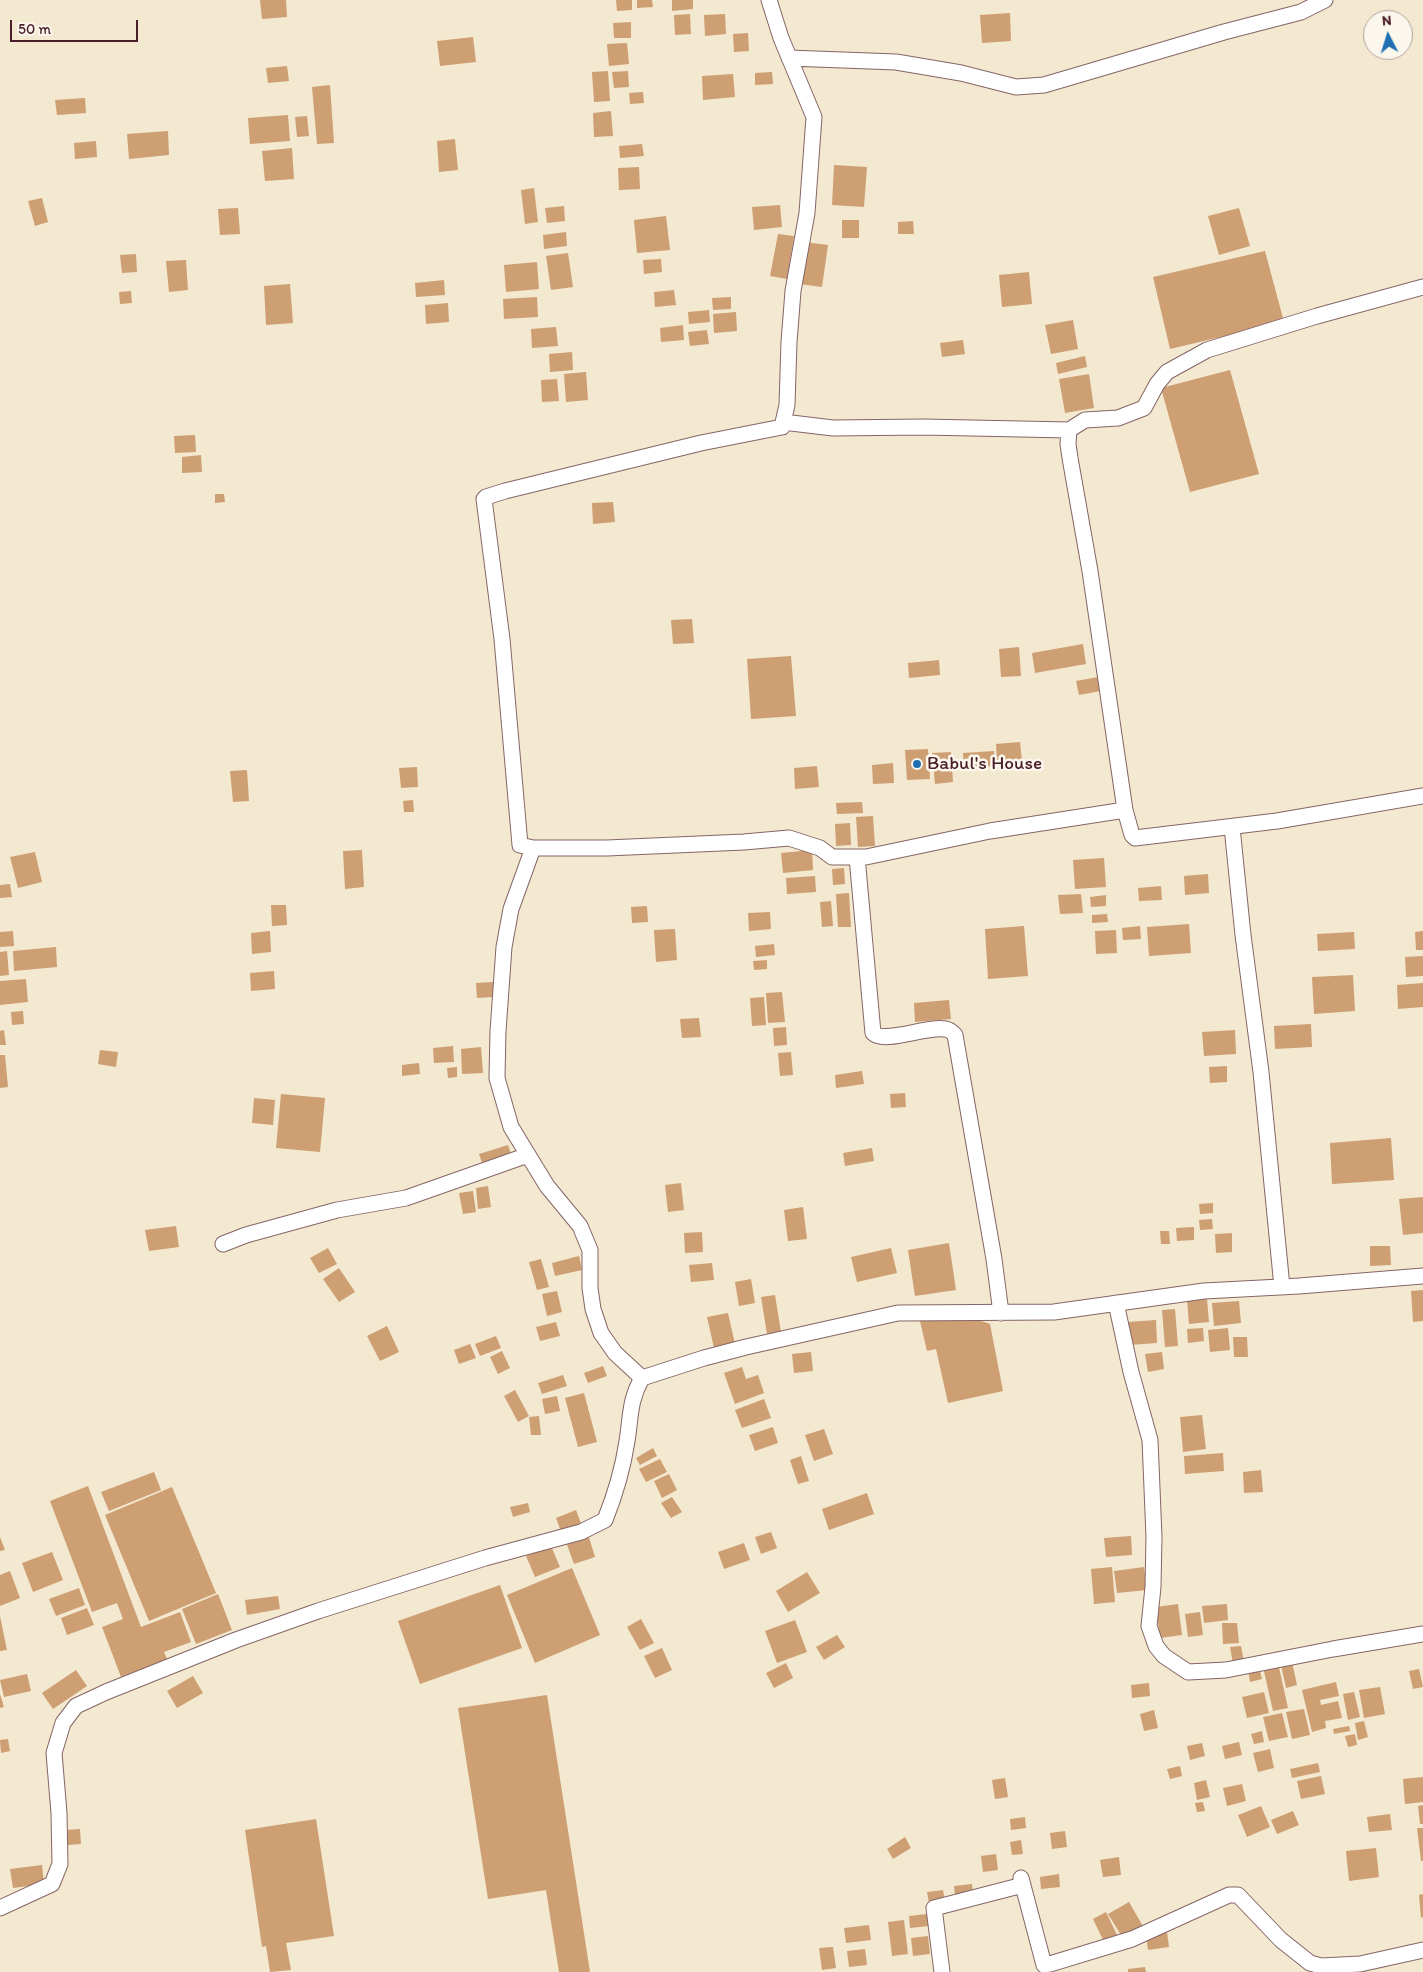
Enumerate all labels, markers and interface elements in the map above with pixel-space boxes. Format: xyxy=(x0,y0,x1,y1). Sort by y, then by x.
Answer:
scale bar xyxy=(12,10,140,42)
north arrow xyxy=(1363,10,1413,60)
text: N xyxy=(1381,12,1392,29)
text: 50 m xyxy=(18,20,51,38)
place label: Babul's House xyxy=(927,753,1042,775)
marker: Babul's House xyxy=(911,758,923,770)

